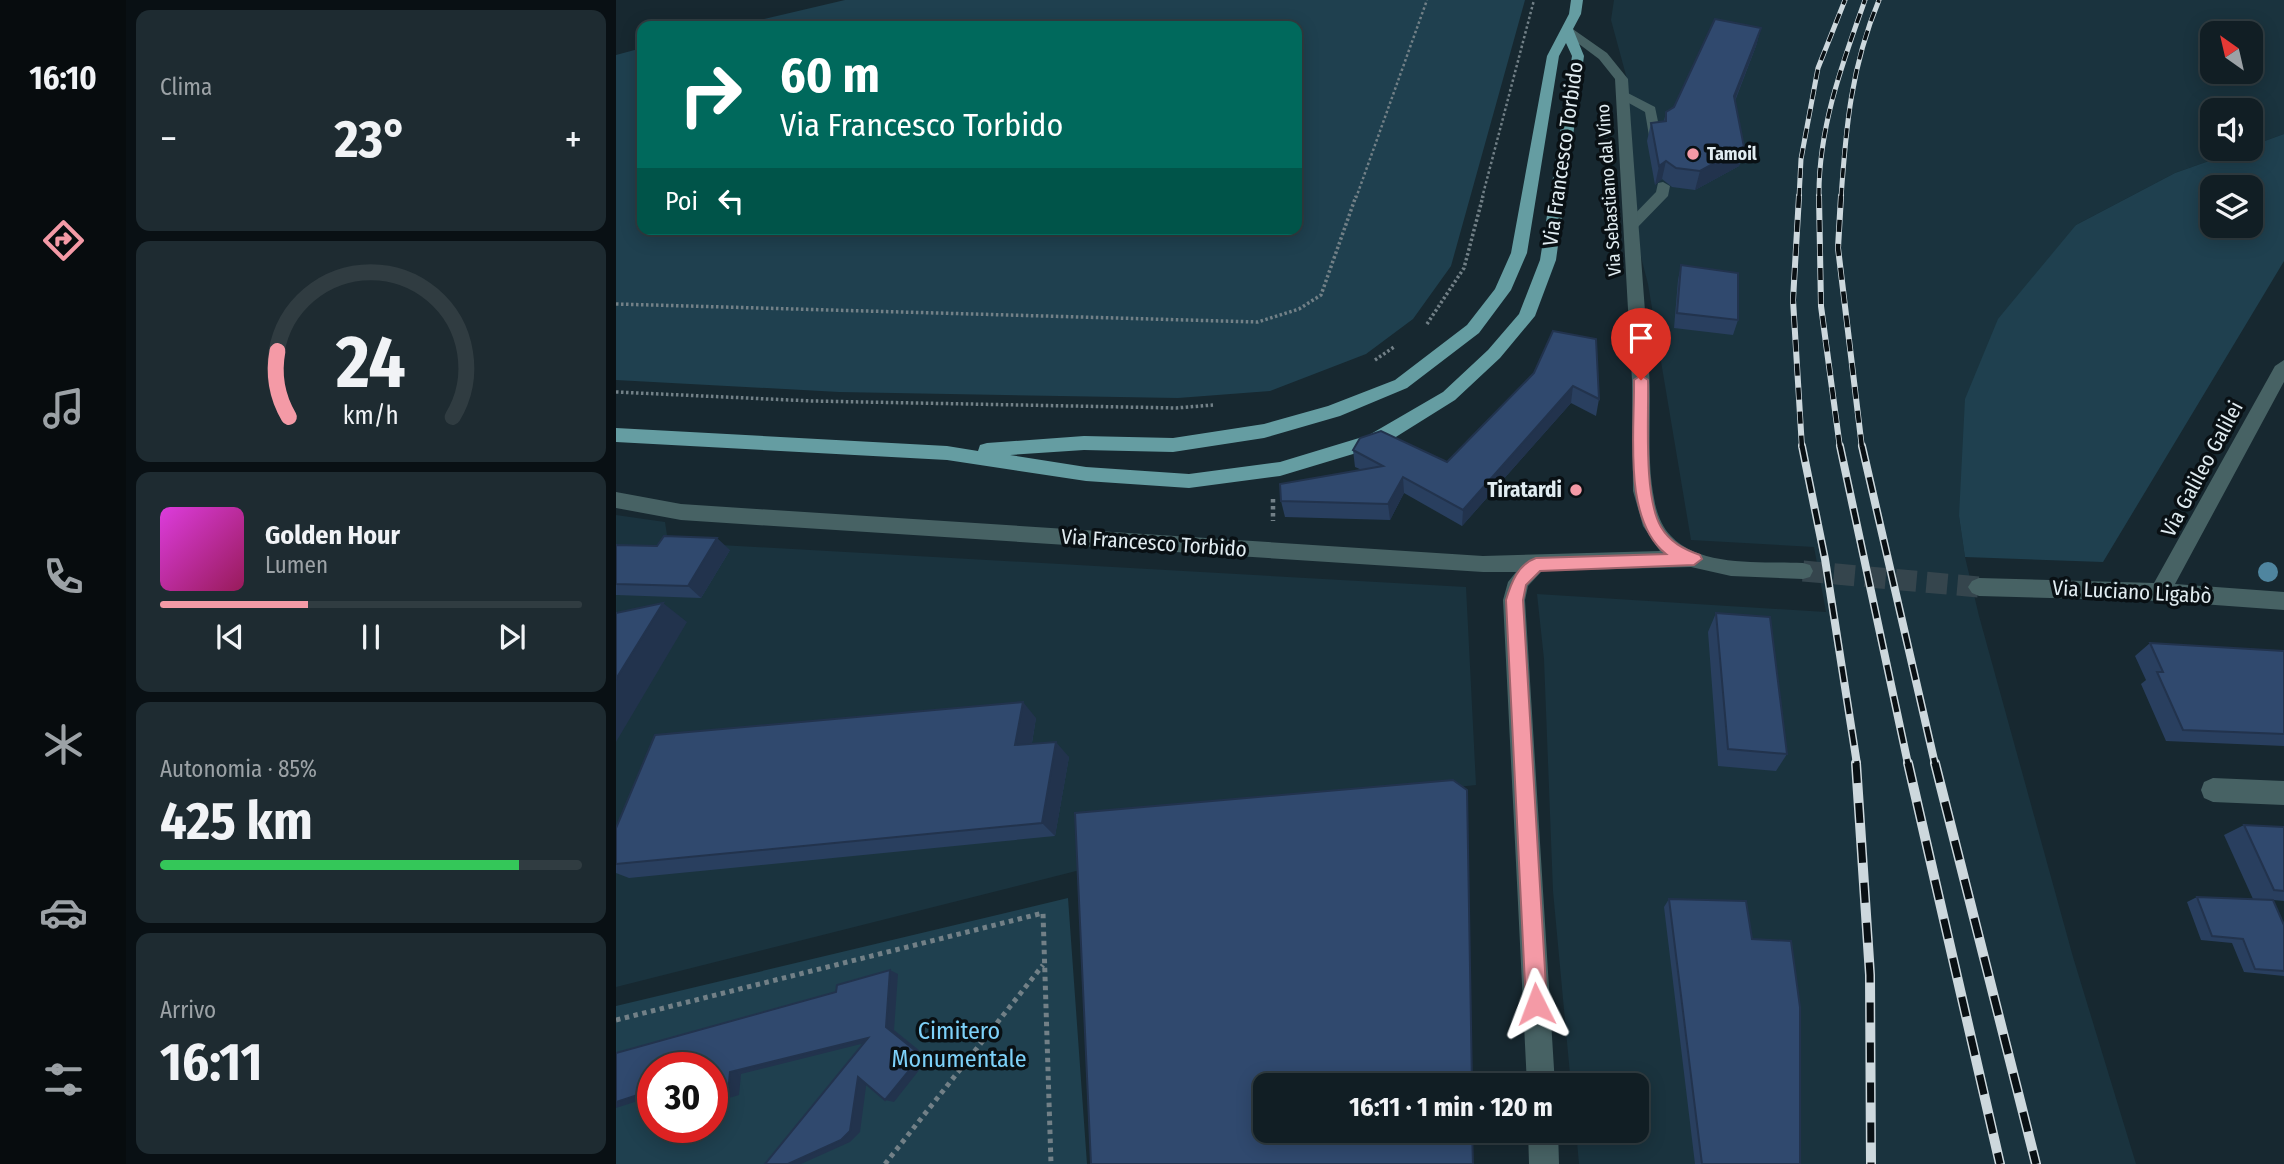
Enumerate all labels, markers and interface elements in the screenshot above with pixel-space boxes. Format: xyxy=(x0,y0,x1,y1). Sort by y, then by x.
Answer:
north arrow xyxy=(2200,21,2263,84)
map controls xyxy=(2200,21,2263,238)
text: 60 m xyxy=(780,46,880,105)
icon: right xyxy=(665,49,756,140)
text: 16:10 xyxy=(29,59,97,97)
street label: Via Francesco Torbido xyxy=(1537,60,1589,248)
text: Clima xyxy=(160,73,212,101)
button: sound xyxy=(2200,98,2263,161)
street label: Via Sebastiano dal Vino xyxy=(1592,103,1626,277)
text: Via Francesco Torbido xyxy=(780,106,1063,144)
text: 23° xyxy=(334,108,407,171)
text: − xyxy=(160,116,177,162)
text: + xyxy=(565,116,582,162)
place label: Tamoil xyxy=(1707,143,1757,165)
marker: Tamoil xyxy=(1685,146,1701,162)
button: layers xyxy=(2200,175,2263,238)
icon: left xyxy=(712,182,750,220)
text: Poi xyxy=(665,186,698,217)
icon: directions xyxy=(39,216,88,265)
pin xyxy=(1611,308,1671,380)
icon: arrive xyxy=(1622,319,1660,357)
text: 24 xyxy=(335,320,406,407)
icon: music xyxy=(39,384,88,433)
street label: Via Galileo Galilei xyxy=(2155,397,2249,541)
text: km/h xyxy=(343,401,399,431)
place label: Tiratardi xyxy=(1487,477,1562,503)
marker: Tiratardi xyxy=(1568,482,1584,498)
text: Golden Hour xyxy=(265,520,400,551)
street label: Via Francesco Torbido xyxy=(1060,524,1248,562)
text: Lumen xyxy=(265,551,328,579)
icon: phone xyxy=(39,552,88,601)
street label: Via Luciano Ligabò xyxy=(2052,575,2212,609)
icon: previous xyxy=(211,618,249,656)
icon: pause xyxy=(352,618,390,656)
icon: next xyxy=(493,618,531,656)
icon: climate xyxy=(39,720,88,769)
text: Autonomia · 85% xyxy=(160,755,317,783)
text: 425 km xyxy=(160,790,313,853)
icon: car xyxy=(39,888,88,937)
position arrow xyxy=(1499,967,1573,1041)
text: Arrivo xyxy=(160,996,216,1024)
park label: Cimitero Monumentale xyxy=(891,1017,1027,1073)
text: 16:11 xyxy=(160,1031,262,1094)
speed limit sign: 30 xyxy=(637,1052,728,1143)
icon: filters xyxy=(39,1055,88,1104)
text: 16:11 · 1 min · 120 m xyxy=(1349,1092,1553,1123)

